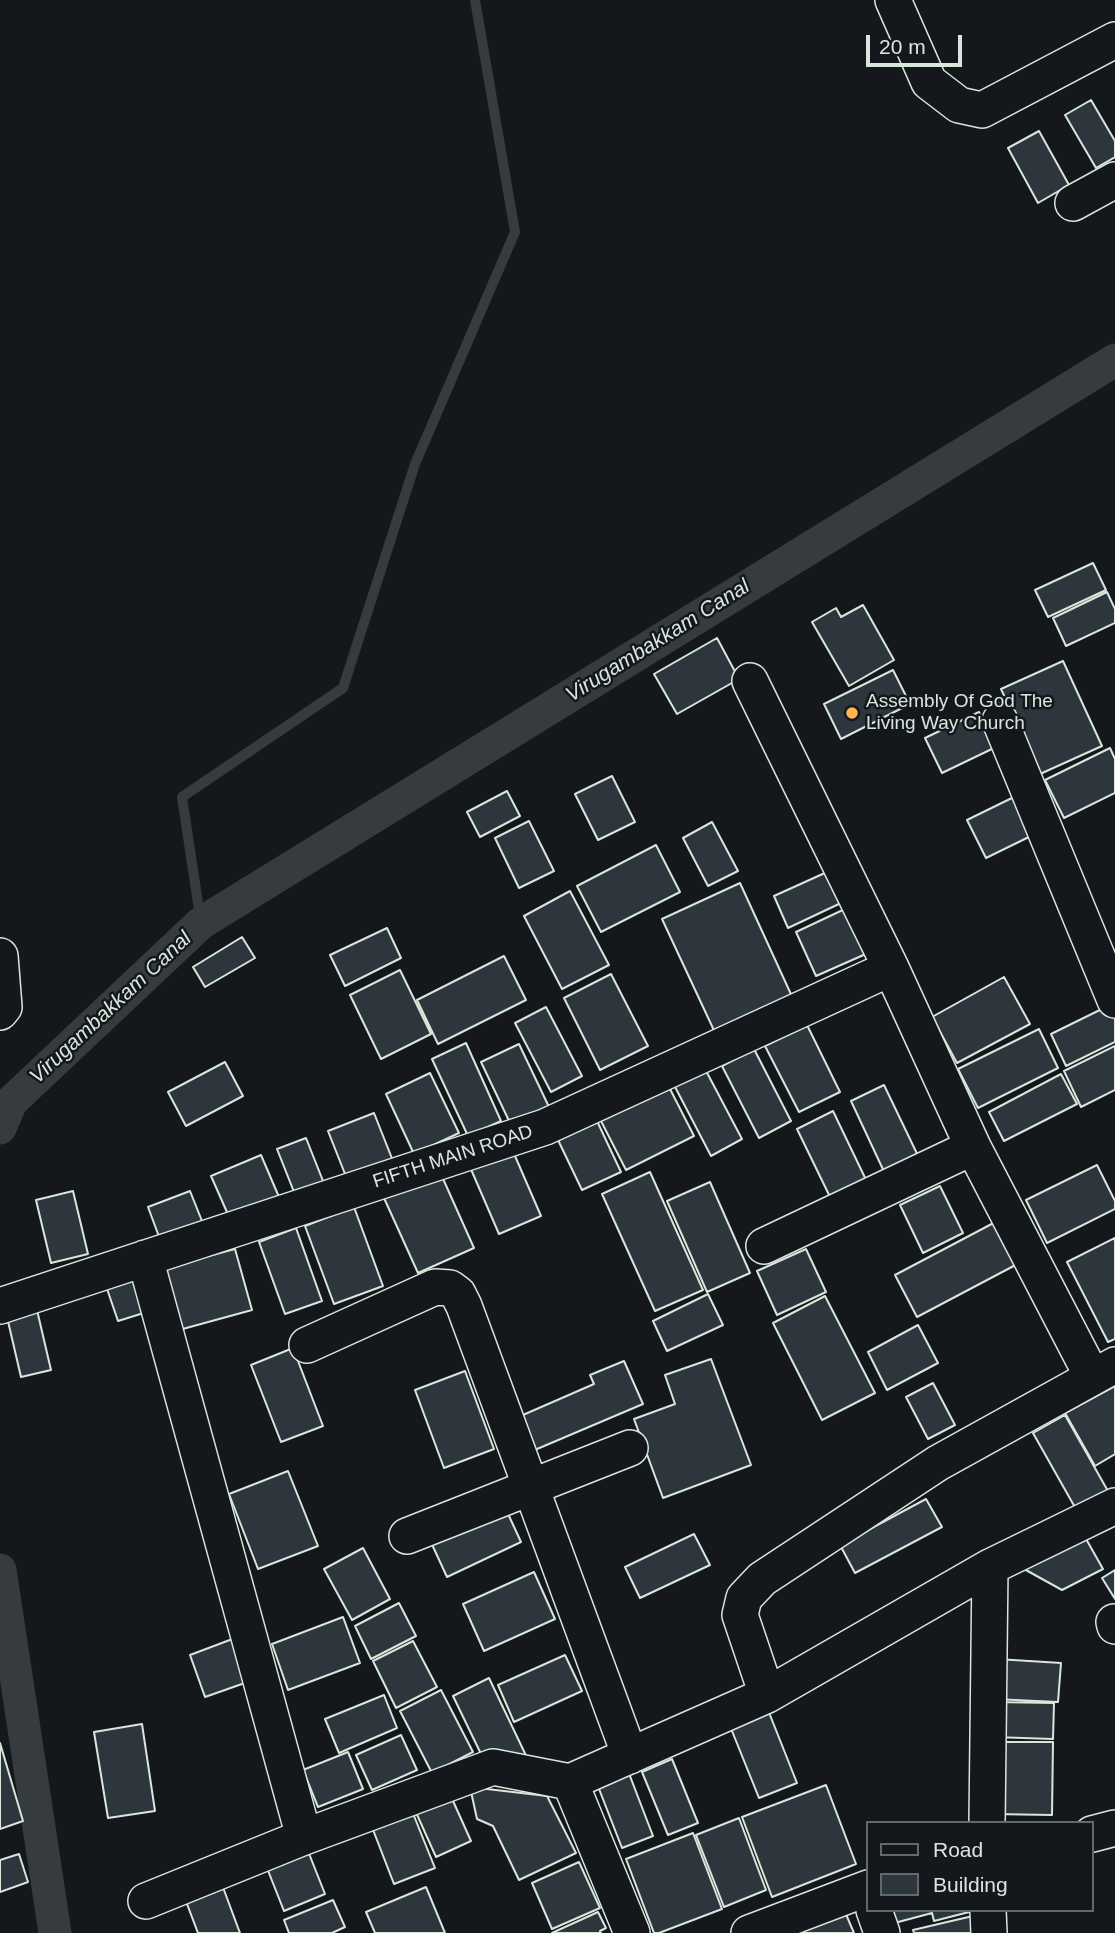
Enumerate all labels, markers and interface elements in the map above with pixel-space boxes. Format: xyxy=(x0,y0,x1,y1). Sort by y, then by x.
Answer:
scale bar xyxy=(870,21,966,65)
text: 20 m xyxy=(879,35,926,58)
water label: Virugambakkam Canal xyxy=(561,574,755,708)
place label: Assembly Of God The Living Way Church xyxy=(866,691,1053,735)
marker: Assembly Of God The Living Way Church xyxy=(844,705,860,721)
water label: Virugambakkam Canal xyxy=(25,926,197,1090)
street label: FIFTH MAIN ROAD xyxy=(370,1120,536,1194)
legend xyxy=(866,1821,1094,1912)
text: Road xyxy=(933,1838,983,1861)
text: Building xyxy=(933,1873,1008,1896)

